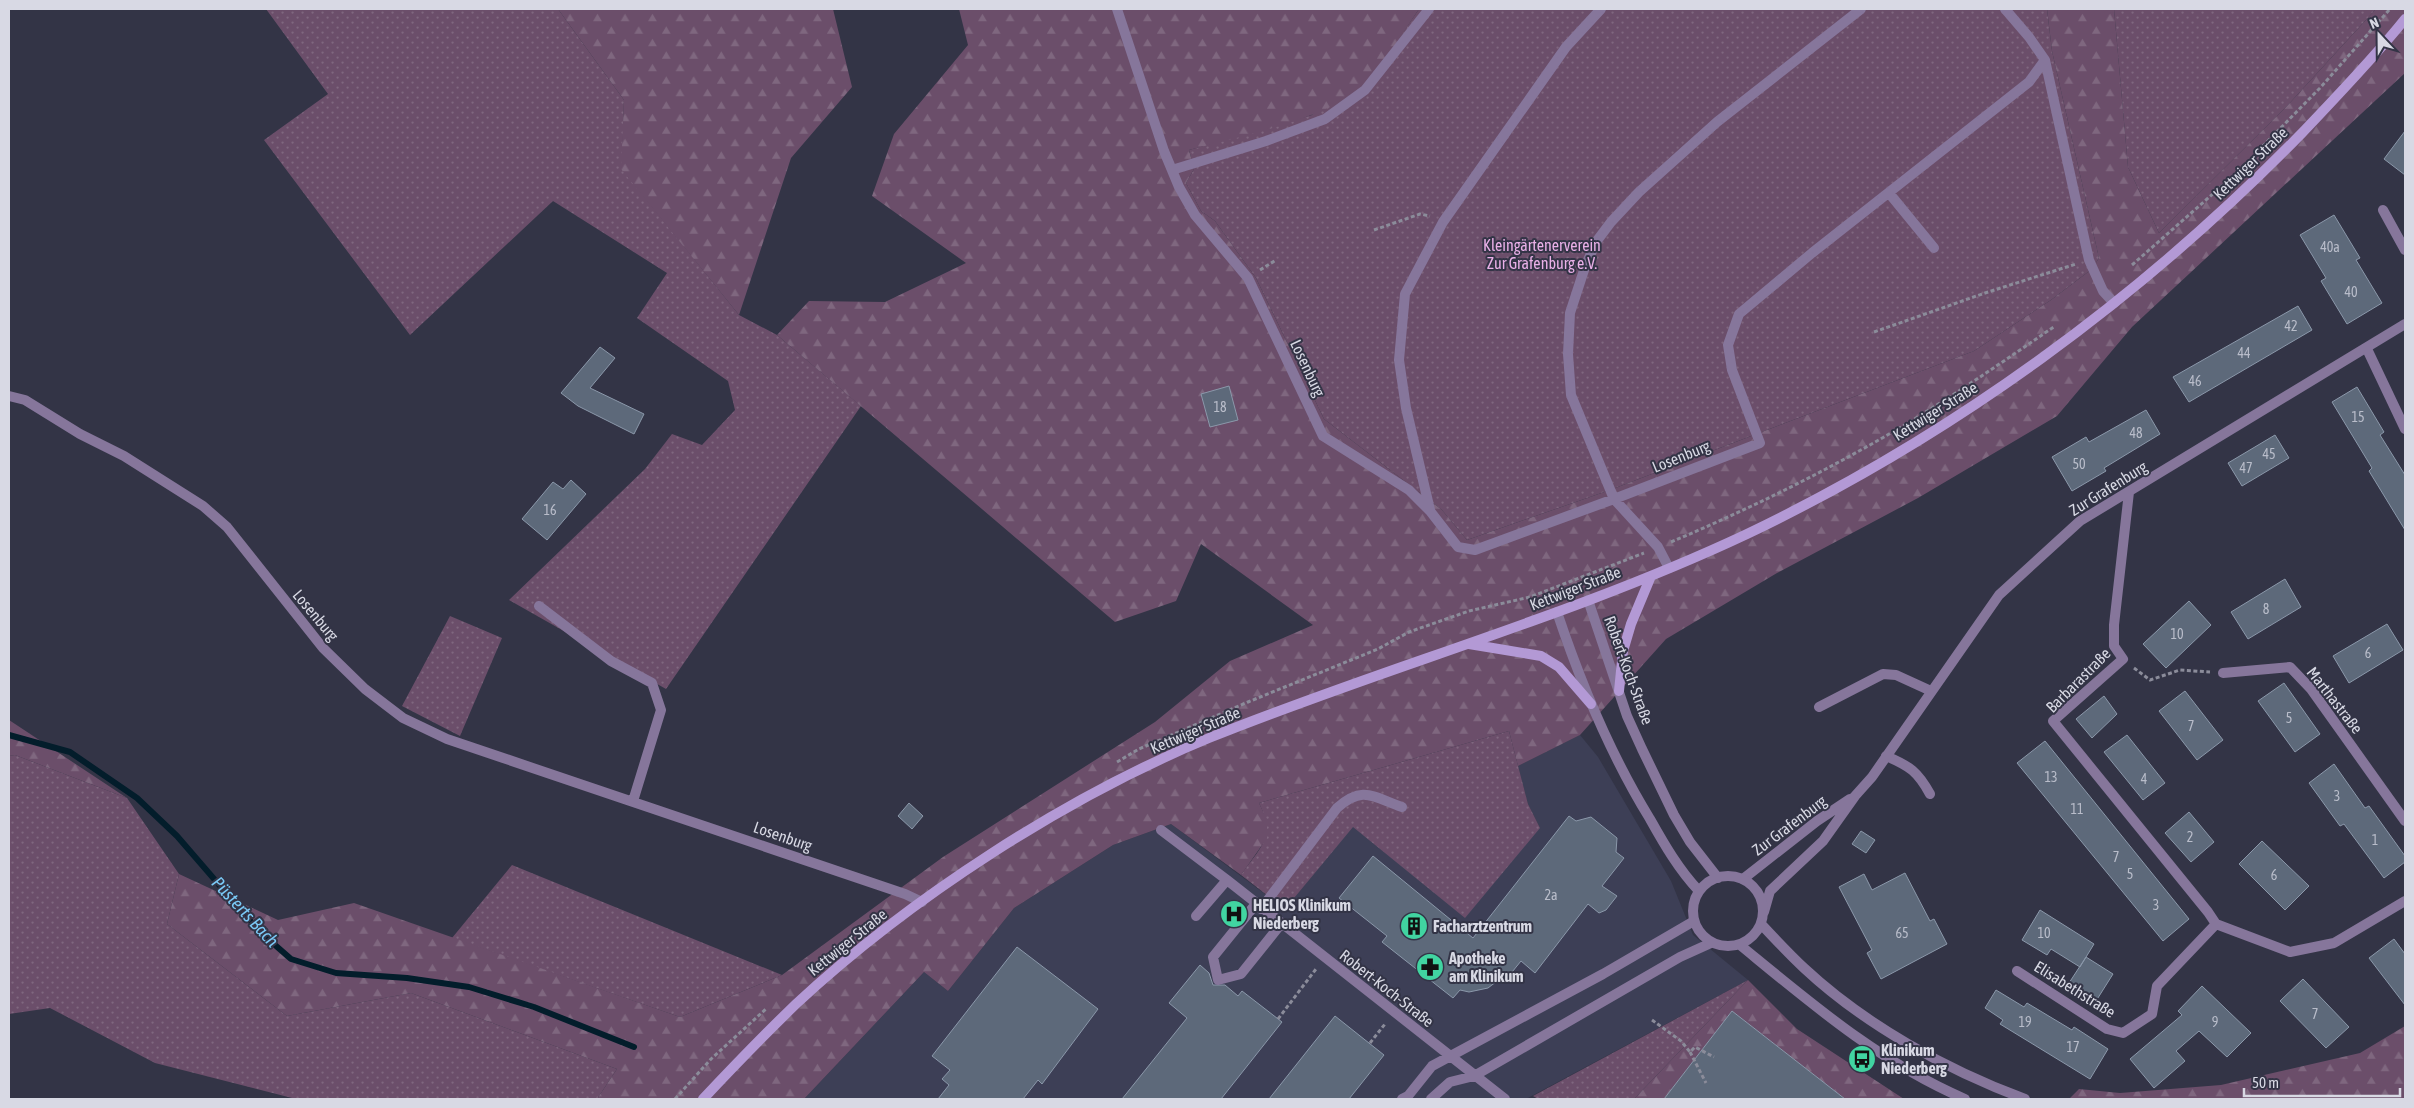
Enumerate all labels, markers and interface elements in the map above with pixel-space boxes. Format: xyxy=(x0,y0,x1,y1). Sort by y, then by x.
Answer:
north arrow xyxy=(2354,10,2404,60)
text: N xyxy=(2367,14,2381,32)
street label: Kettwiger Straße xyxy=(2209,123,2291,204)
park label: Kleingärtenerverein Zur Grafenburg e.V. xyxy=(1483,236,1601,273)
house number: 40a xyxy=(2320,239,2340,255)
house number: 40 xyxy=(2344,284,2358,300)
house number: 42 xyxy=(2284,318,2298,334)
street label: Losenburg xyxy=(1286,337,1329,400)
house number: 44 xyxy=(2237,345,2251,361)
house number: 46 xyxy=(2188,373,2202,389)
street label: Kettwiger Straße xyxy=(1890,378,1981,445)
house number: 18 xyxy=(1213,399,1227,415)
house number: 15 xyxy=(2351,409,2365,425)
house number: 48 xyxy=(2129,425,2143,441)
street label: Losenburg xyxy=(1649,436,1713,477)
house number: 45 xyxy=(2262,446,2276,462)
house number: 50 xyxy=(2072,456,2086,472)
street label: Zur Grafenburg xyxy=(2066,457,2151,520)
house number: 47 xyxy=(2239,460,2253,476)
house number: 16 xyxy=(543,502,557,518)
street label: Kettwiger Straße xyxy=(1527,562,1623,615)
street label: Losenburg xyxy=(289,586,343,645)
house number: 8 xyxy=(2263,601,2270,617)
street label: Robert-Koch-Straße xyxy=(1601,613,1657,727)
house number: 10 xyxy=(2170,626,2184,642)
street label: Barbarastraße xyxy=(2042,644,2114,716)
house number: 6 xyxy=(2365,645,2372,661)
street label: Marthastraße xyxy=(2303,663,2367,737)
street label: Kettwiger Straße xyxy=(1147,703,1243,758)
house number: 5 xyxy=(2286,710,2292,726)
house number: 7 xyxy=(2188,718,2194,734)
house number: 13 xyxy=(2044,769,2058,785)
house number: 4 xyxy=(2141,771,2148,787)
house number: 3 xyxy=(2334,788,2340,804)
street label: Zur Grafenburg xyxy=(1748,791,1830,859)
house number: 11 xyxy=(2070,801,2084,817)
street label: Losenburg xyxy=(751,818,815,855)
house number: 2 xyxy=(2187,829,2193,845)
house number: 1 xyxy=(2372,832,2378,848)
house number: 7 xyxy=(2113,849,2119,865)
house number: 5 xyxy=(2127,866,2133,882)
house number: 6 xyxy=(2271,867,2278,883)
water label: Püsterts Bach xyxy=(208,872,283,951)
house number: 2a xyxy=(1544,887,1558,903)
place label: HELIOS Klinikum Niederberg xyxy=(1253,896,1351,932)
house number: 3 xyxy=(2153,897,2159,913)
hospital icon: HELIOS Klinikum Niederberg xyxy=(1219,899,1249,929)
street label: Kettwiger Straße xyxy=(804,905,891,980)
building icon: Facharztzentrum xyxy=(1399,911,1429,941)
place label: Facharztzentrum xyxy=(1433,917,1532,935)
house number: 65 xyxy=(1895,925,1909,941)
house number: 10 xyxy=(2037,925,2051,941)
street label: Robert-Koch-Straße xyxy=(1336,946,1438,1030)
place label: Apotheke am Klinikum xyxy=(1448,949,1524,985)
pharmacy icon: Apotheke am Klinikum xyxy=(1415,952,1445,982)
street label: Elisabethstraße xyxy=(2031,957,2119,1021)
house number: 7 xyxy=(2312,1006,2318,1022)
house number: 19 xyxy=(2018,1014,2032,1030)
house number: 9 xyxy=(2212,1014,2218,1030)
house number: 17 xyxy=(2066,1039,2080,1055)
place label: Klinikum Niederberg xyxy=(1881,1041,1947,1077)
bus stop icon: Klinikum Niederberg xyxy=(1847,1044,1877,1074)
scale bar xyxy=(2244,1066,2400,1098)
text: 50 m xyxy=(2252,1074,2279,1091)

